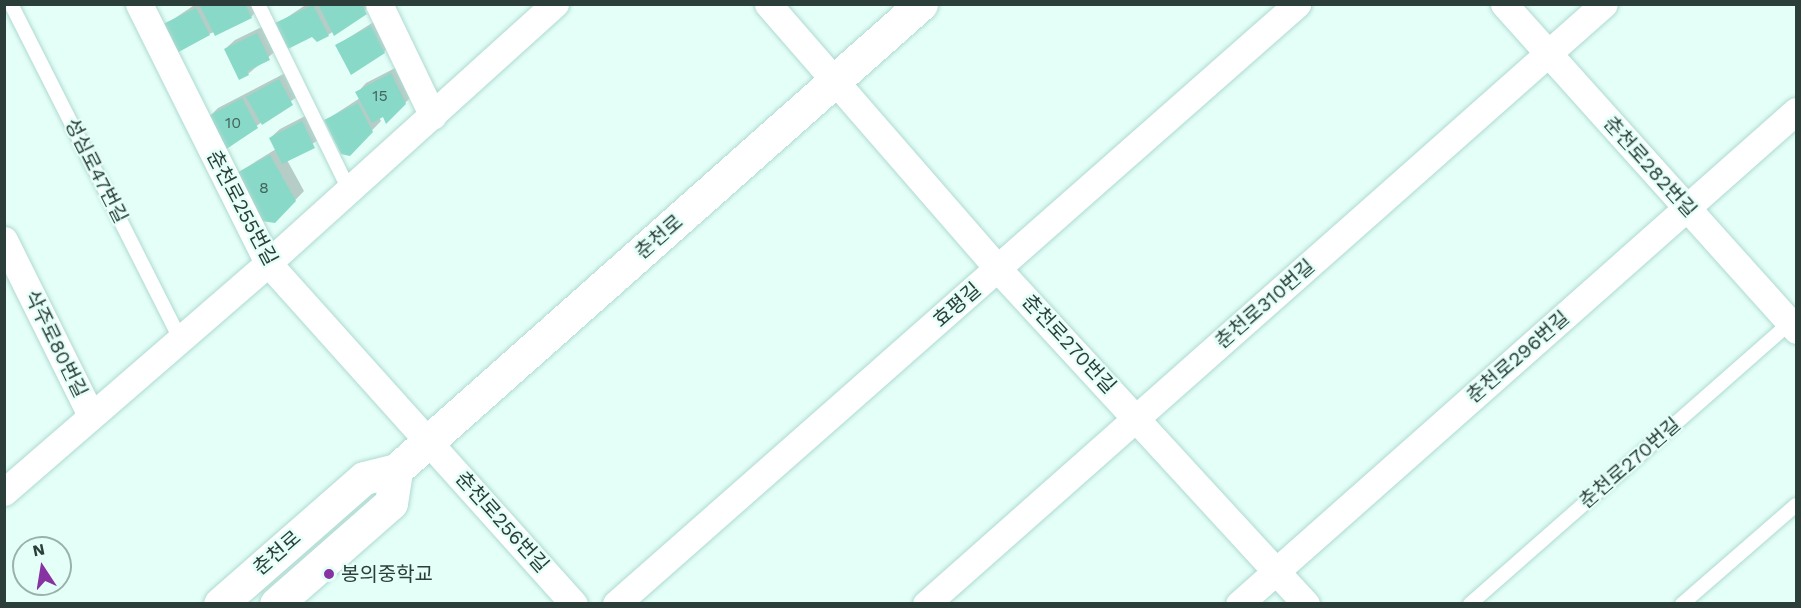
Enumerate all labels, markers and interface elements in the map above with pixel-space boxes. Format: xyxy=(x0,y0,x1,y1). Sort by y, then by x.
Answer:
house number: 15 xyxy=(372,86,388,106)
street label: 춘천로282번길 xyxy=(1598,112,1702,222)
house number: 10 xyxy=(225,113,241,133)
street label: 성심로47번길 xyxy=(59,115,133,227)
street label: 춘천로255번길 xyxy=(202,146,282,270)
house number: 8 xyxy=(259,178,269,198)
street label: 춘천로 xyxy=(630,210,688,264)
street label: 춘천로310번길 xyxy=(1210,254,1320,354)
street label: 효평길 xyxy=(928,278,986,332)
street label: 삭주로80번길 xyxy=(20,286,92,402)
street label: 춘천로270번길 xyxy=(1017,290,1121,398)
street label: 춘천로296번길 xyxy=(1462,306,1574,408)
street label: 춘천로270번길 xyxy=(1574,412,1686,514)
street label: 춘천로256번길 xyxy=(450,467,554,577)
street label: 춘천로 xyxy=(248,526,306,580)
north arrow xyxy=(12,536,72,596)
text: N xyxy=(31,539,46,560)
place label: 봉의중학교 xyxy=(341,562,433,586)
marker: 봉의중학교 xyxy=(322,567,336,581)

